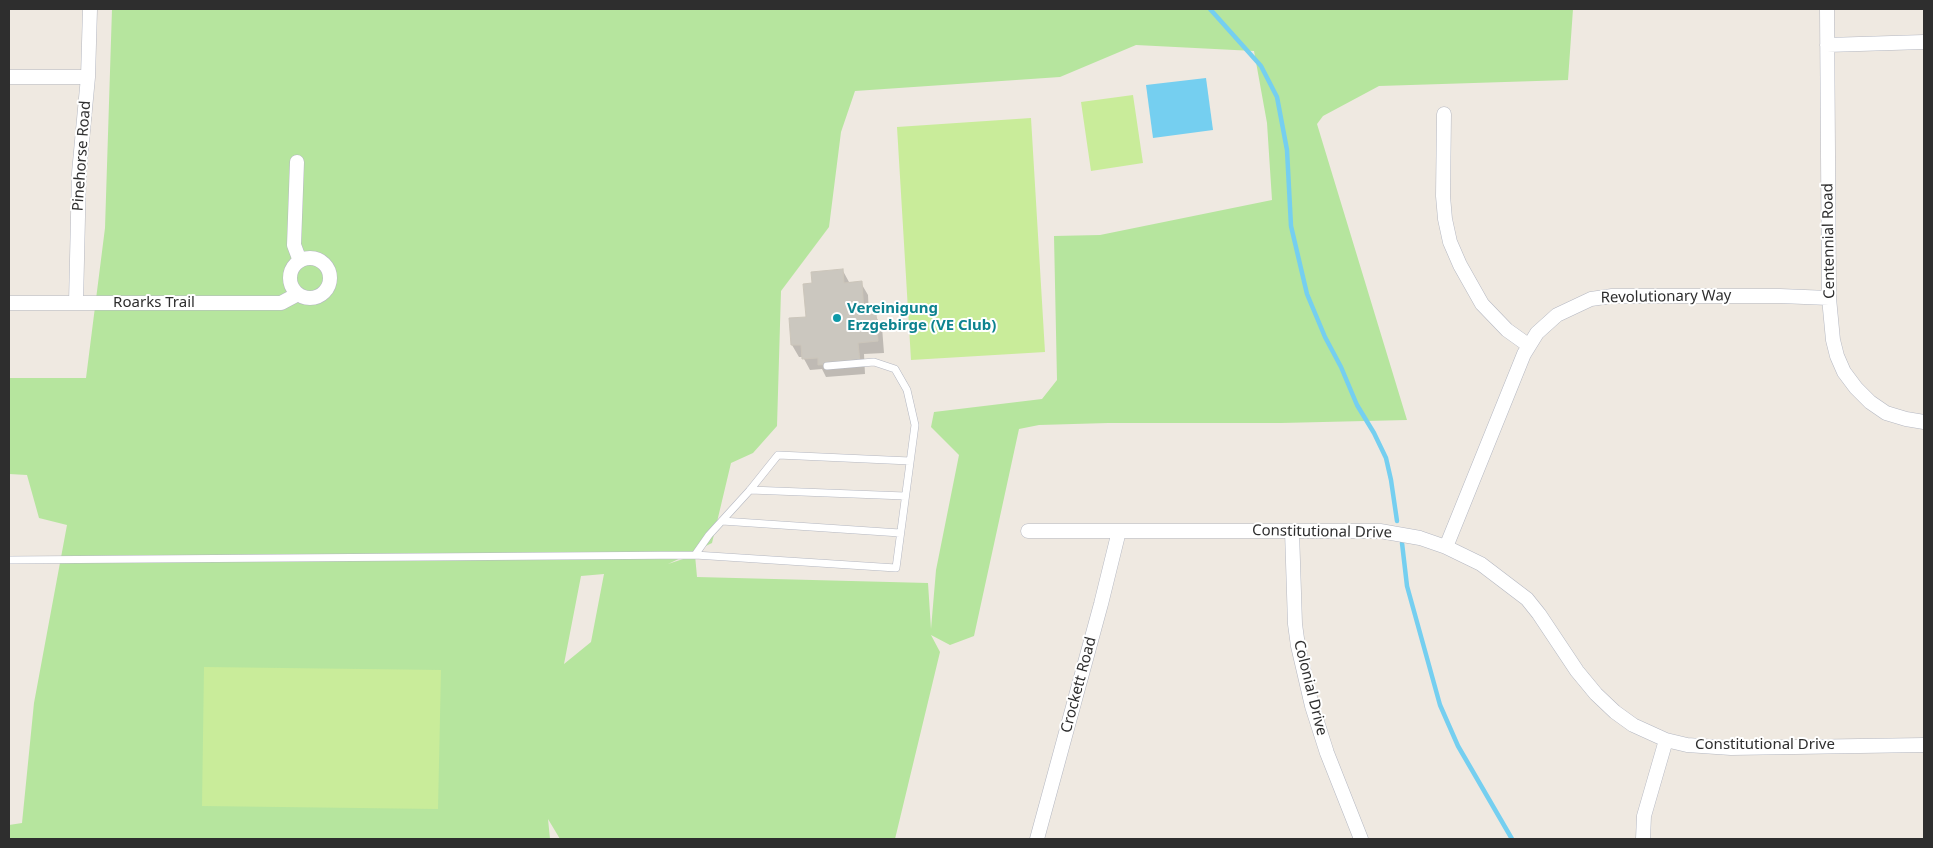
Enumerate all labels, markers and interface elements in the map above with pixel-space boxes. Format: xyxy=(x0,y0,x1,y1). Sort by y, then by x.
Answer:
street label: Pinehorse Road xyxy=(69,100,95,212)
street label: Centennial Road xyxy=(1819,183,1839,299)
street label: Revolutionary Way xyxy=(1600,287,1732,307)
street label: Roarks Trail xyxy=(113,294,195,312)
place label: Vereinigung Erzgebirge (VE Club) xyxy=(847,300,996,335)
marker: Vereinigung Erzgebirge (VE Club) xyxy=(831,312,843,324)
street label: Constitutional Drive xyxy=(1252,522,1392,542)
street label: Crockett Road xyxy=(1058,635,1100,735)
street label: Colonial Drive xyxy=(1289,638,1331,738)
street label: Constitutional Drive xyxy=(1695,736,1835,754)

